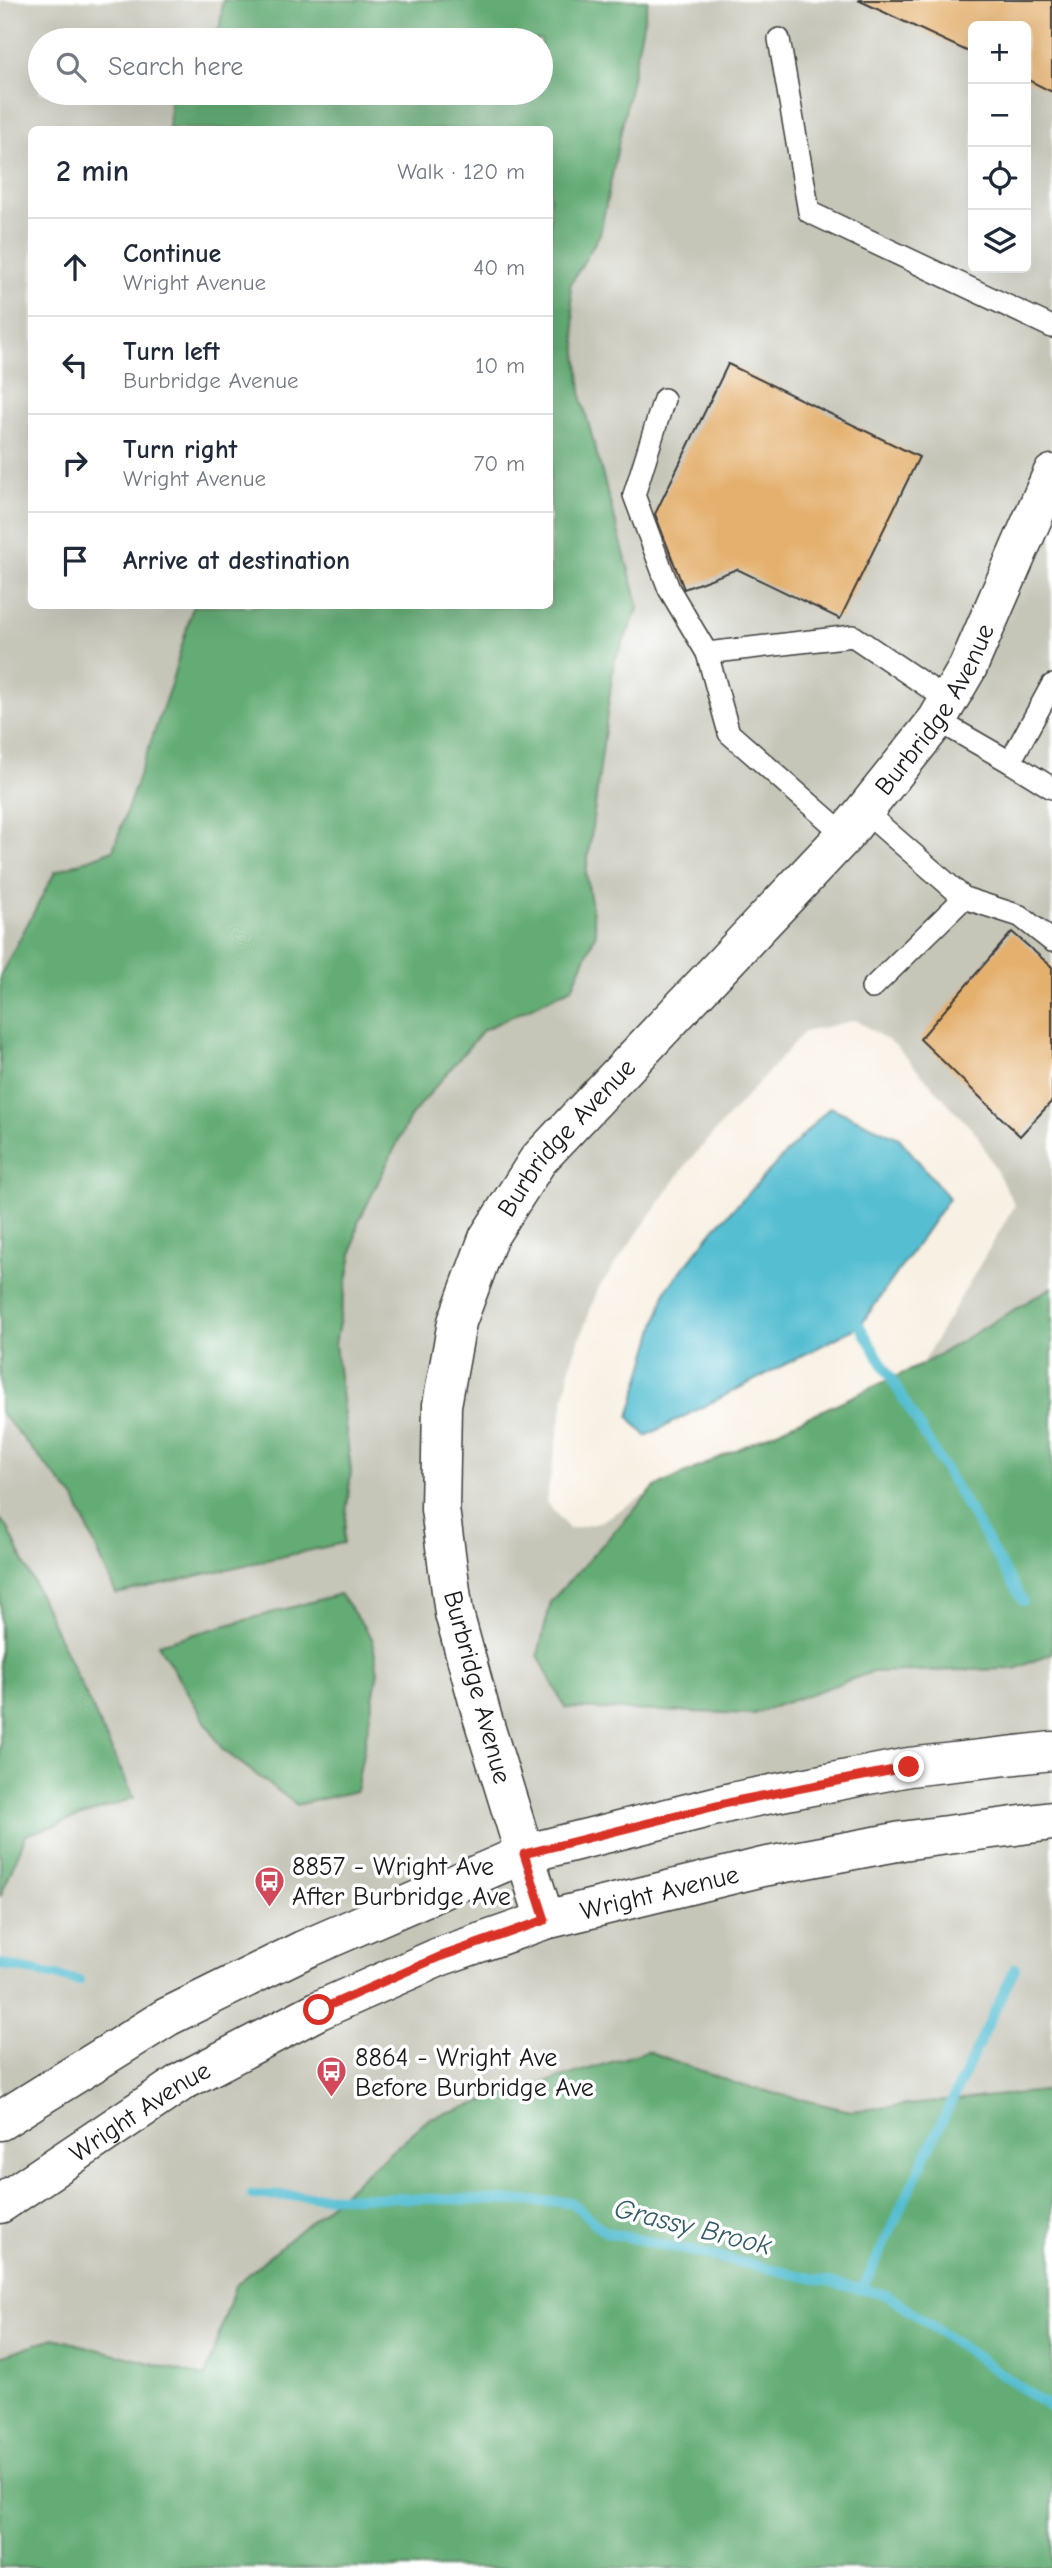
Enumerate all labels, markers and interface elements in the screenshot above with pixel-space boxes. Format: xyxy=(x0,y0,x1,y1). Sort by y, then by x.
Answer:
map controls xyxy=(968,21,1031,273)
button: + xyxy=(968,21,1031,84)
search box xyxy=(28,28,553,105)
icon: search xyxy=(52,48,90,86)
text: Search here xyxy=(108,52,243,82)
button: − xyxy=(968,84,1031,147)
button: locate xyxy=(968,147,1031,210)
text: 2 min xyxy=(56,154,129,189)
text: Walk · 120 m xyxy=(397,158,525,185)
button: layers xyxy=(968,210,1031,273)
text: Continue xyxy=(123,239,221,269)
icon: ahead xyxy=(56,248,94,286)
text: 40 m xyxy=(473,254,525,281)
text: Wright Avenue xyxy=(123,269,266,296)
text: Turn left xyxy=(123,337,220,367)
icon: left xyxy=(56,346,94,384)
text: 10 m xyxy=(475,352,525,379)
text: Burbridge Avenue xyxy=(123,367,298,394)
text: Turn right xyxy=(123,435,237,465)
icon: right xyxy=(56,444,94,482)
text: 70 m xyxy=(473,450,525,477)
text: Wright Avenue xyxy=(123,465,266,492)
icon: arrive xyxy=(56,542,94,580)
text: Arrive at destination xyxy=(123,546,350,576)
street label: Burbridge Avenue xyxy=(869,619,1001,801)
street label: Burbridge Avenue xyxy=(492,1053,642,1222)
street label: Burbridge Avenue xyxy=(437,1588,517,1787)
route end xyxy=(893,1751,924,1782)
place label: 8857 - Wright Ave After Burbridge Ave xyxy=(292,1852,511,1912)
street label: Wright Avenue xyxy=(577,1859,742,1927)
bus stop icon: 8857 - Wright Ave After Burbridge Ave xyxy=(252,1864,286,1908)
route start xyxy=(303,1994,334,2025)
place label: 8864 - Wright Ave Before Burbridge Ave xyxy=(355,2043,594,2103)
street label: Wright Avenue xyxy=(64,2055,216,2169)
bus stop icon: 8864 - Wright Ave Before Burbridge Ave xyxy=(315,2055,349,2099)
water label: Grassy Brook xyxy=(611,2192,775,2262)

